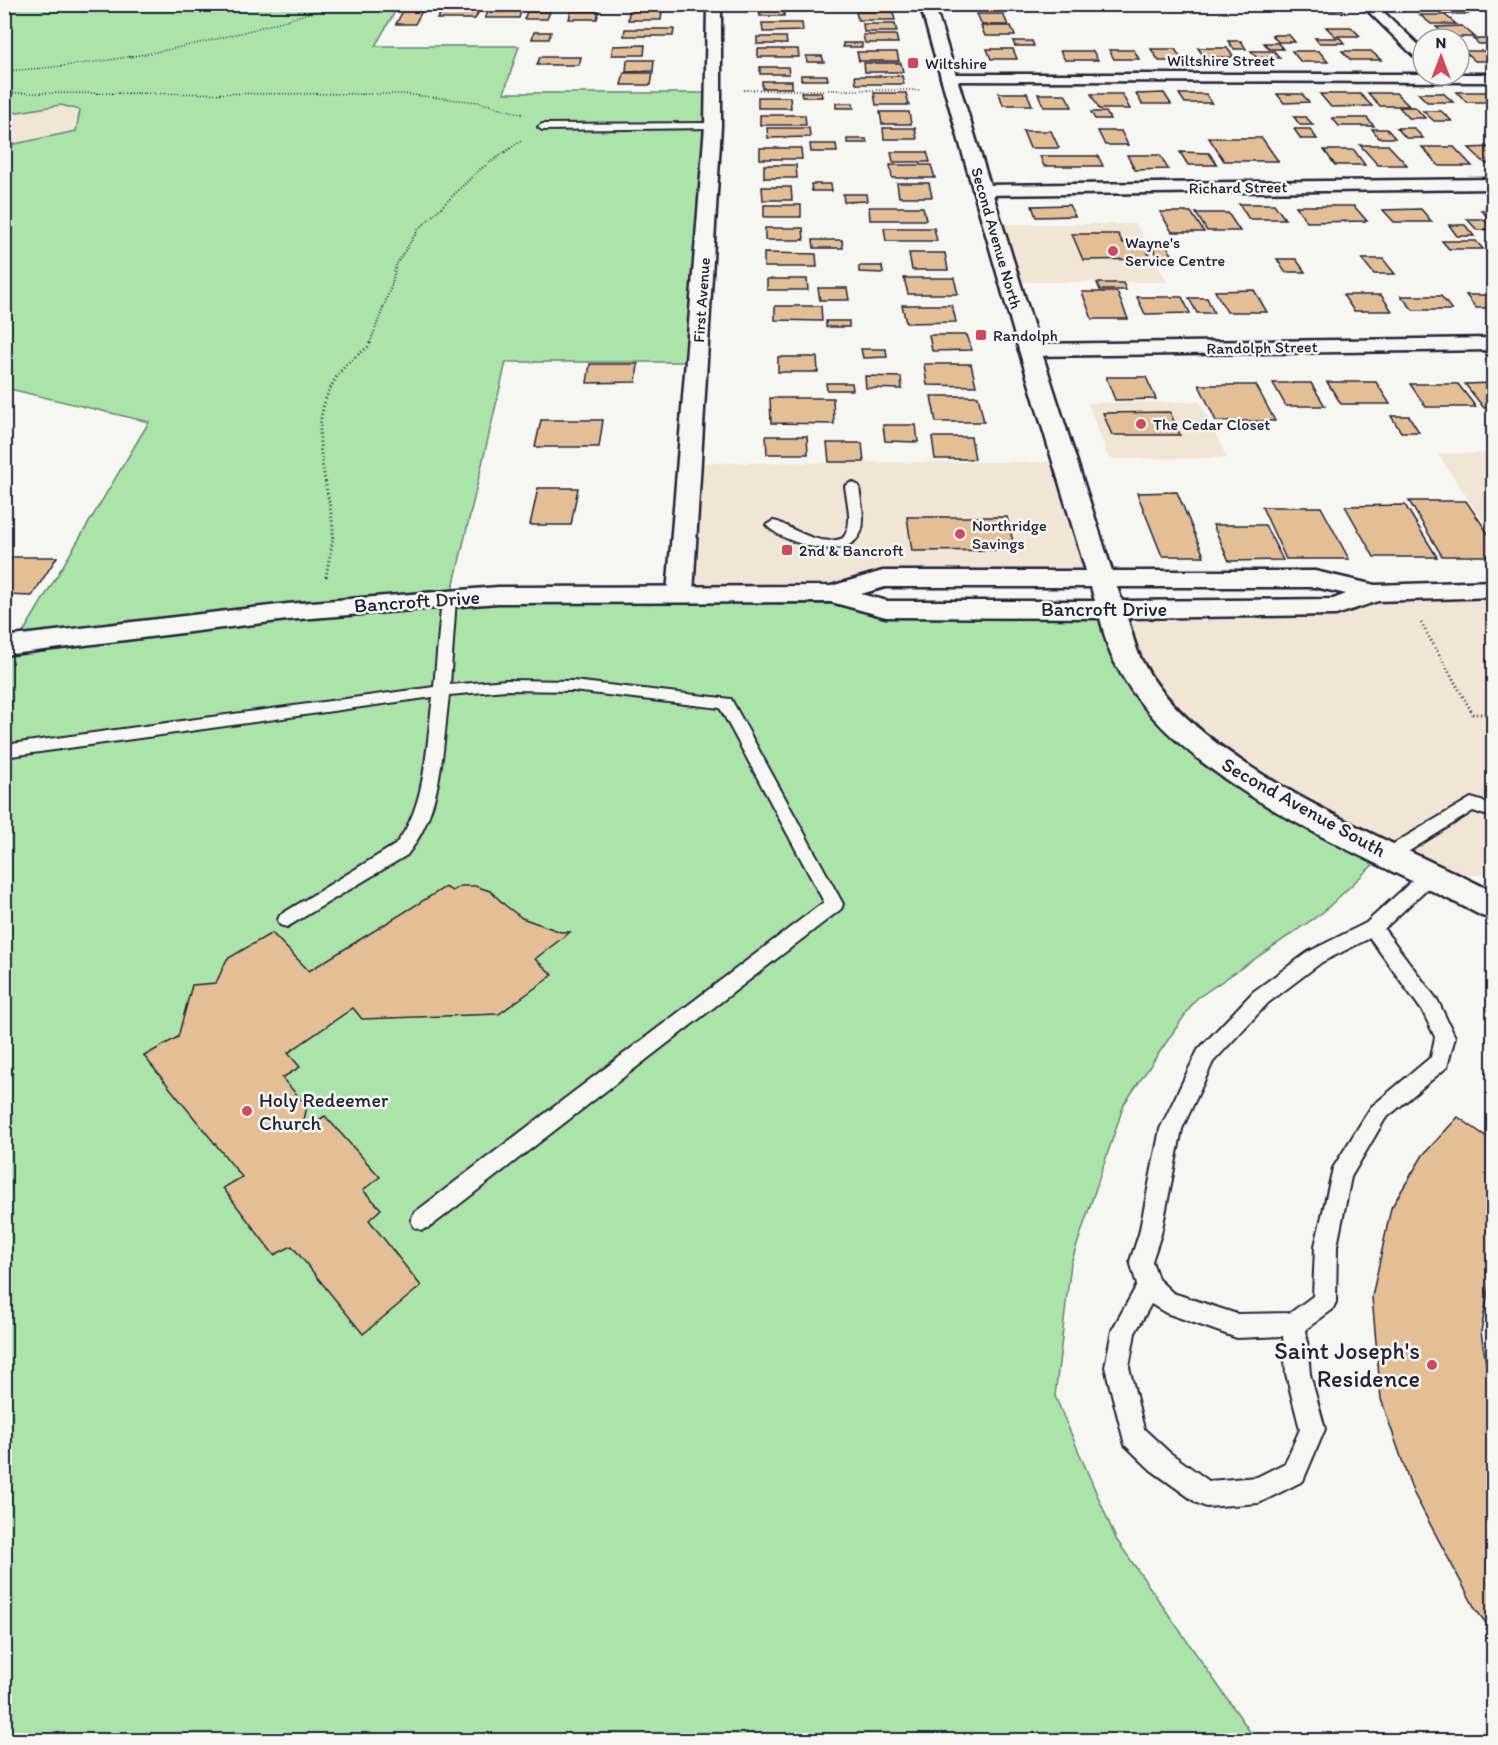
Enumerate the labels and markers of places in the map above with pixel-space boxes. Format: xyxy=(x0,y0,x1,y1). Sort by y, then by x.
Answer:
place label: Wiltshire xyxy=(925,54,987,73)
marker: Wiltshire xyxy=(906,56,920,70)
place label: Wayne's Service Centre xyxy=(1125,233,1225,270)
marker: Wayne's Service Centre xyxy=(1106,244,1120,258)
place label: Randolph xyxy=(993,326,1058,345)
marker: Randolph xyxy=(974,328,988,342)
place label: The Cedar Closet xyxy=(1153,415,1270,434)
marker: The Cedar Closet xyxy=(1134,417,1148,431)
place label: Northridge Savings xyxy=(972,516,1047,553)
marker: Northridge Savings xyxy=(953,527,967,541)
place label: 2nd & Bancroft xyxy=(799,541,904,560)
marker: 2nd & Bancroft xyxy=(780,543,794,557)
place label: Holy Redeemer Church xyxy=(259,1088,389,1135)
marker: Holy Redeemer Church xyxy=(240,1104,254,1118)
place label: Saint Joseph's Residence xyxy=(1274,1336,1420,1393)
marker: Saint Joseph's Residence xyxy=(1425,1358,1439,1372)

